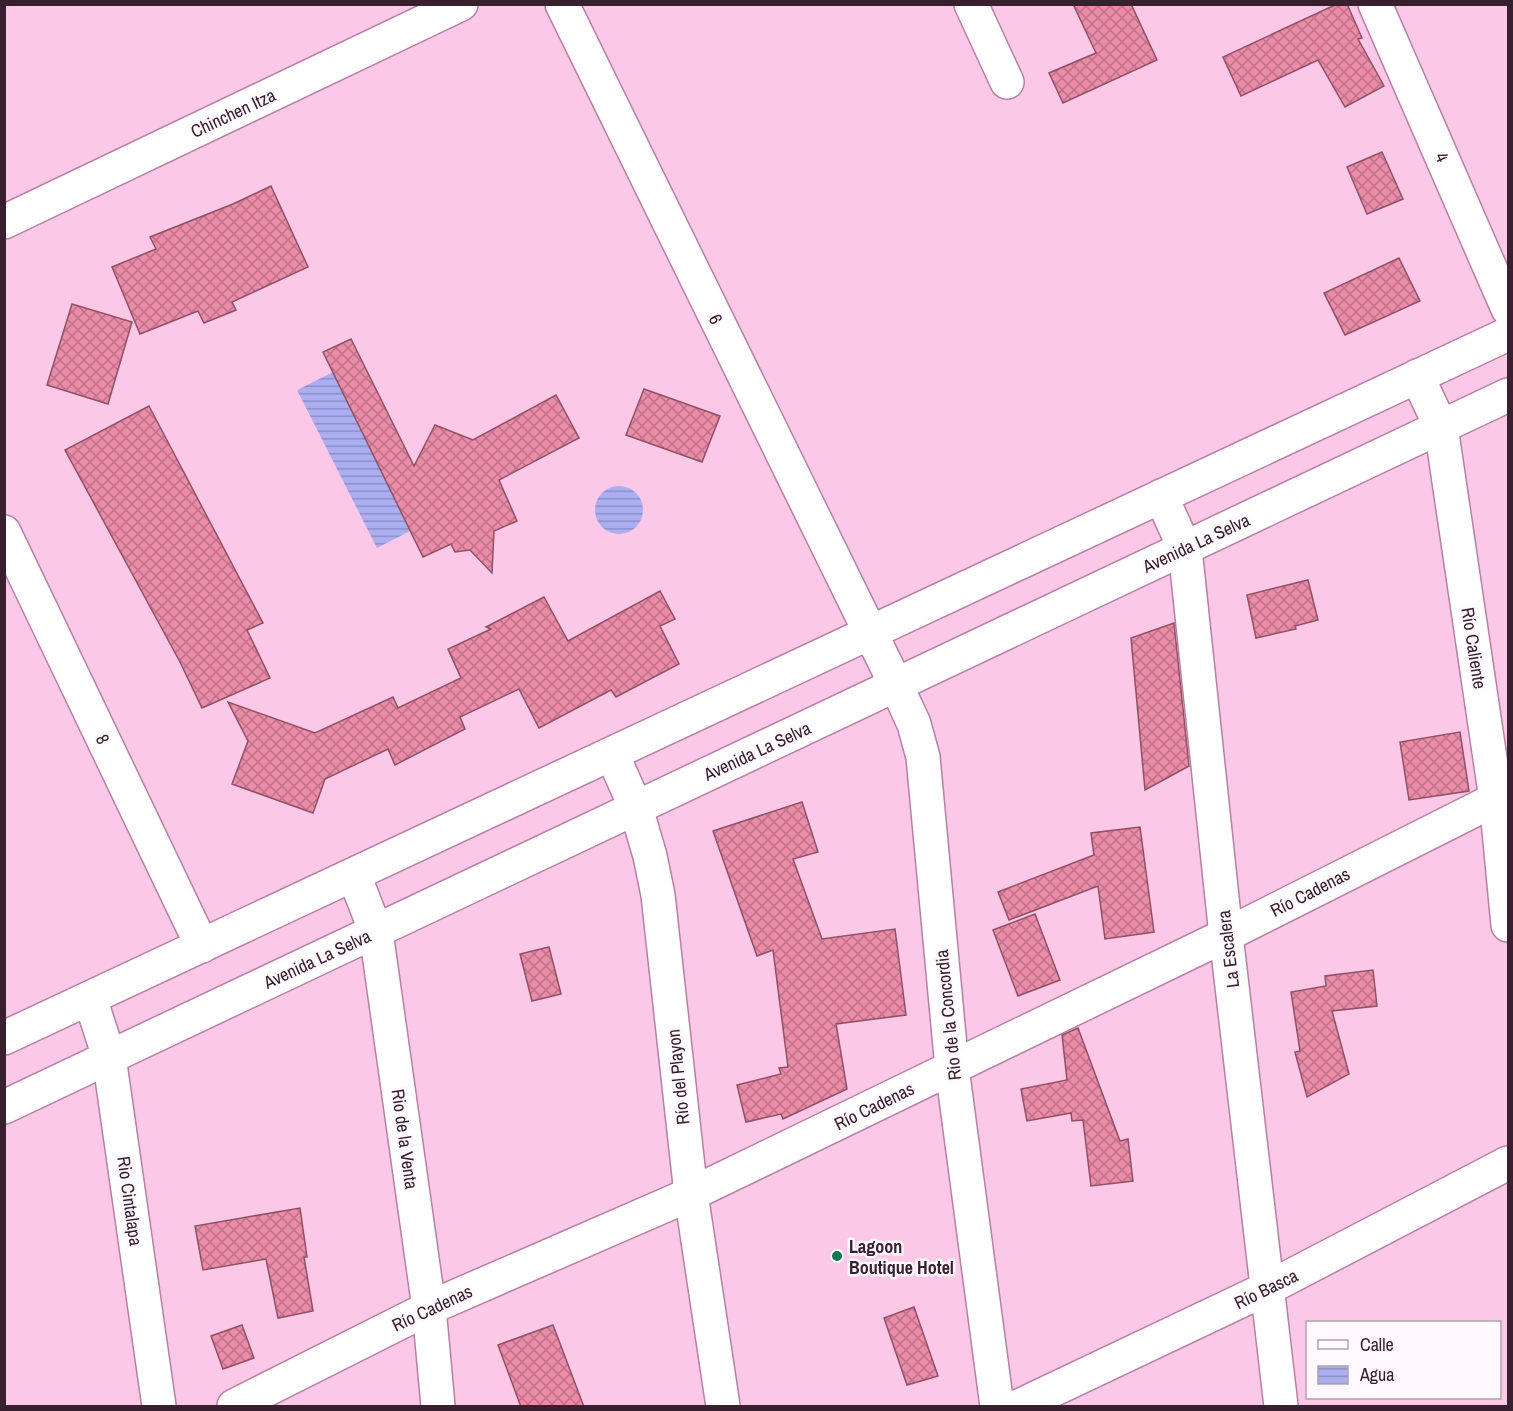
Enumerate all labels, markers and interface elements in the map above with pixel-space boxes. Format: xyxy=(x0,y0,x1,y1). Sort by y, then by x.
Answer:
street label: Chinchen Itza xyxy=(186,82,280,144)
street label: 4 xyxy=(1429,148,1455,166)
street label: 6 xyxy=(703,310,729,328)
street label: Avenida La Selva xyxy=(1137,507,1254,579)
street label: Río Caliente xyxy=(1455,606,1493,690)
street label: Avenida La Selva xyxy=(698,715,815,787)
street label: 8 xyxy=(90,730,116,748)
street label: Río Cadenas xyxy=(1266,861,1354,923)
street label: La Escalera xyxy=(1211,909,1245,989)
street label: Avenida La Selva xyxy=(258,923,375,995)
street label: Rio de la Concordia xyxy=(929,948,967,1082)
street label: Río del Playon xyxy=(661,1028,695,1126)
street label: Río Cadenas xyxy=(830,1076,918,1136)
street label: Rio de la Venta xyxy=(386,1087,424,1191)
street label: Rio Cintalapa xyxy=(111,1155,149,1247)
place label: Lagoon Boutique Hotel xyxy=(849,1234,954,1280)
marker: Lagoon Boutique Hotel xyxy=(830,1249,844,1263)
street label: Río Basca xyxy=(1230,1263,1302,1315)
street label: Río Cadenas xyxy=(388,1278,476,1338)
legend xyxy=(1306,1321,1501,1399)
text: Calle xyxy=(1360,1332,1394,1357)
text: Agua xyxy=(1359,1362,1394,1387)

